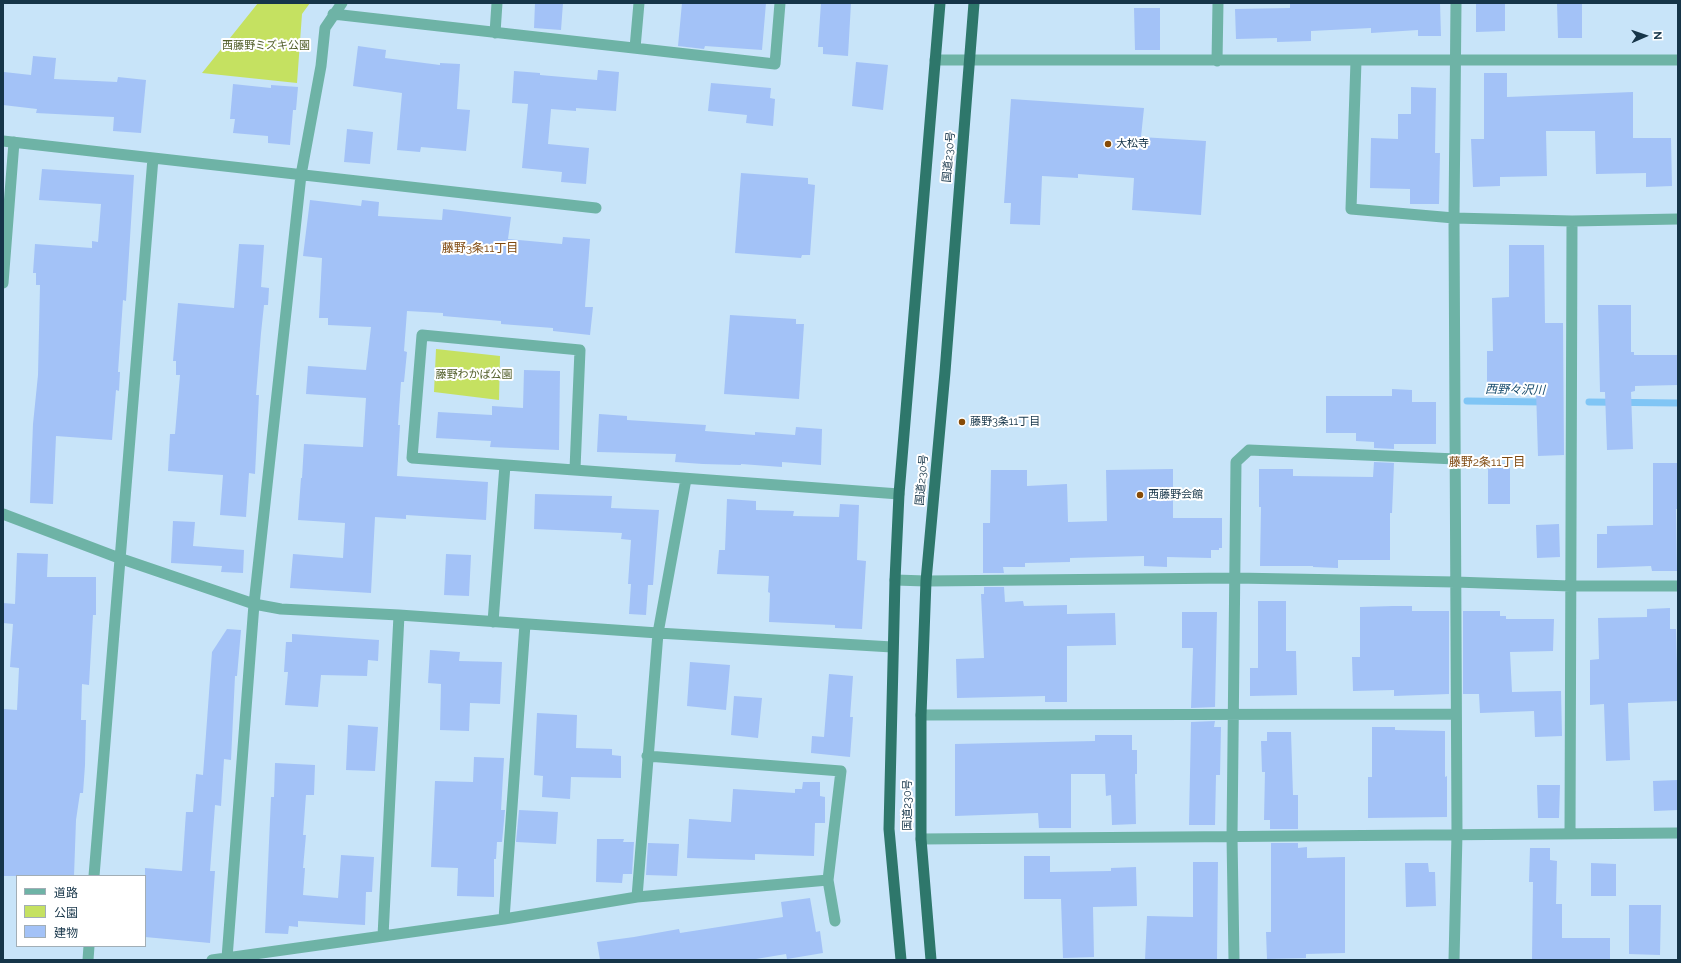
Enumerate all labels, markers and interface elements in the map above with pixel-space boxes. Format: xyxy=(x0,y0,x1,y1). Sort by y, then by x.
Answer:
north arrow xyxy=(1625,16,1665,56)
text: N xyxy=(1651,31,1664,40)
park label: 西藤野ミズキ公園 xyxy=(222,39,310,53)
street label: 国道230号 xyxy=(940,131,958,183)
place label: 大松寺 xyxy=(1116,137,1149,151)
marker: 大松寺 xyxy=(1103,139,1113,149)
district label: 藤野3条11丁目 xyxy=(442,241,518,255)
park label: 藤野わかば公園 xyxy=(436,368,512,382)
water label: 西野々沢川 xyxy=(1485,382,1545,398)
place label: 藤野3条11丁目 xyxy=(970,415,1040,429)
marker: 藤野3条11丁目 xyxy=(957,417,967,427)
street label: 国道230号 xyxy=(913,454,931,506)
district label: 藤野2条11丁目 xyxy=(1449,455,1525,469)
place label: 西藤野会館 xyxy=(1148,488,1203,502)
marker: 西藤野会館 xyxy=(1135,490,1145,500)
street label: 国道230号 xyxy=(901,779,915,831)
legend xyxy=(16,875,146,947)
text: 道路 xyxy=(54,886,78,900)
text: 公園 xyxy=(54,906,78,920)
text: 建物 xyxy=(54,926,78,940)

